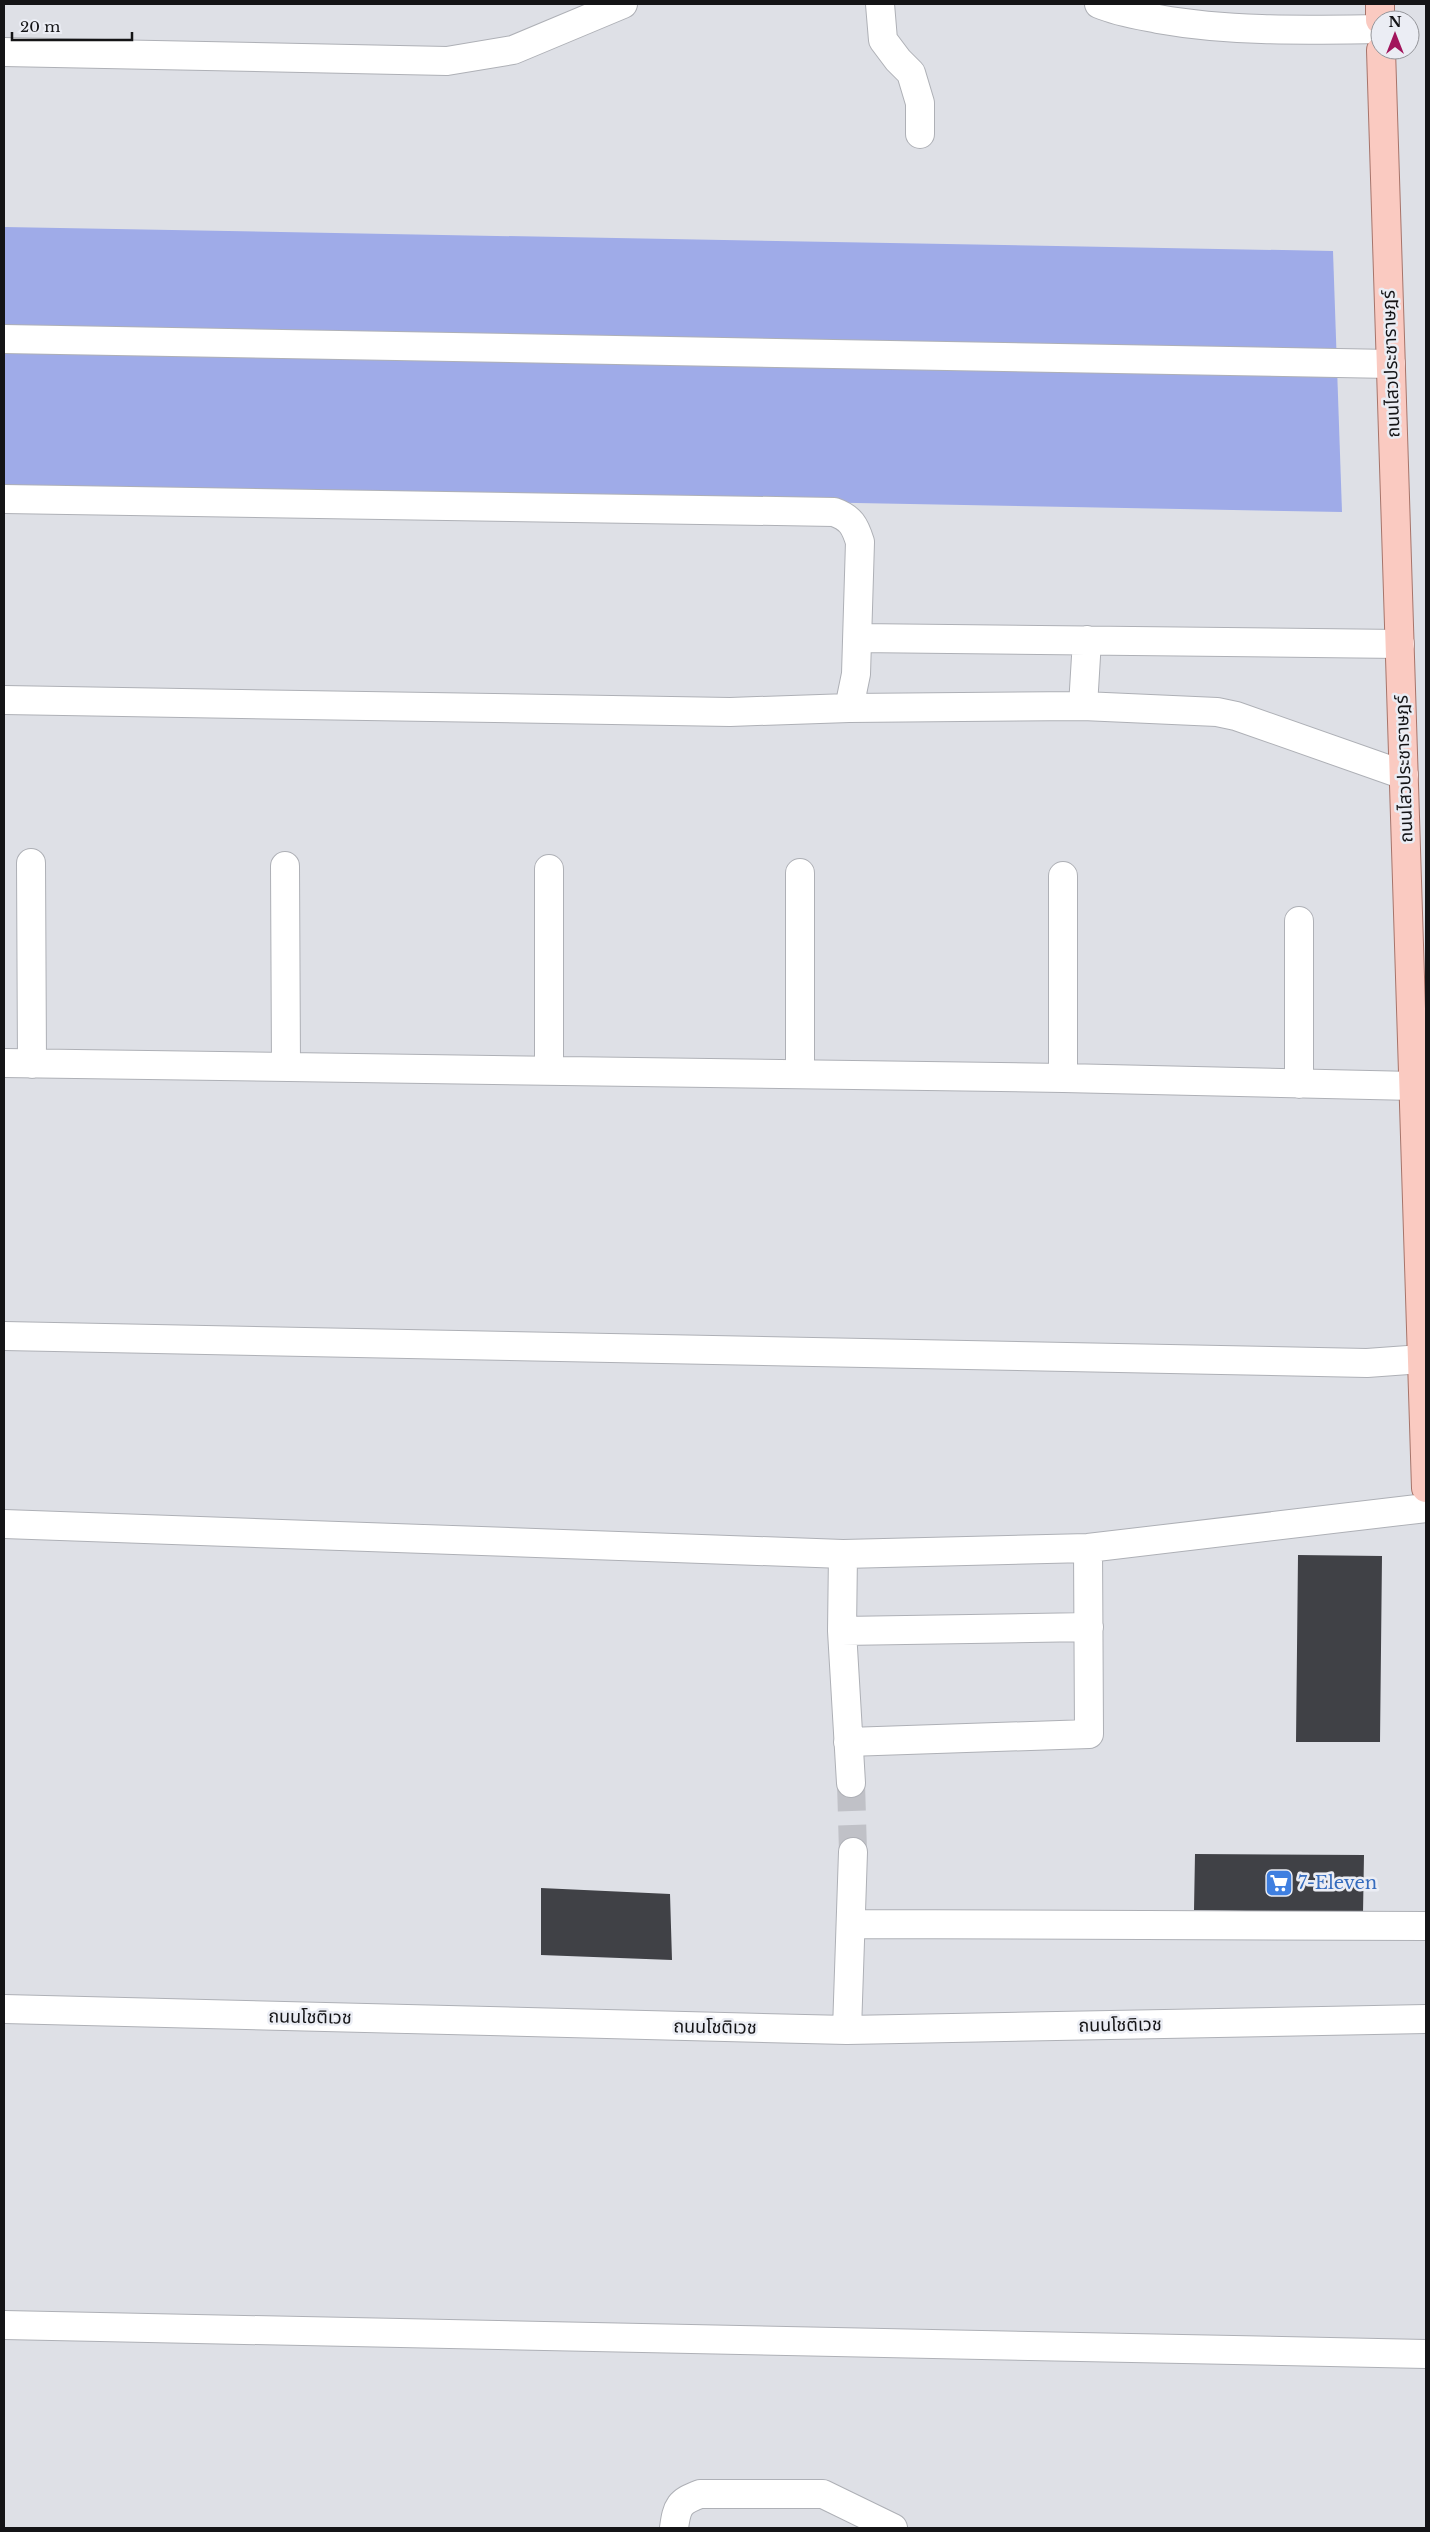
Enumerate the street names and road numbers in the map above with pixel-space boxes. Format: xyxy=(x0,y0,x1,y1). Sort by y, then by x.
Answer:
street label: ถนนไสวประชาราษฎร์ xyxy=(1377,289,1405,438)
street label: ถนนไสวประชาราษฎร์ xyxy=(1390,694,1418,843)
street label: ถนนโชติเวช xyxy=(268,2005,352,2029)
street label: ถนนโชติเวช xyxy=(1078,2013,1162,2037)
street label: ถนนโชติเวช xyxy=(673,2015,757,2039)

